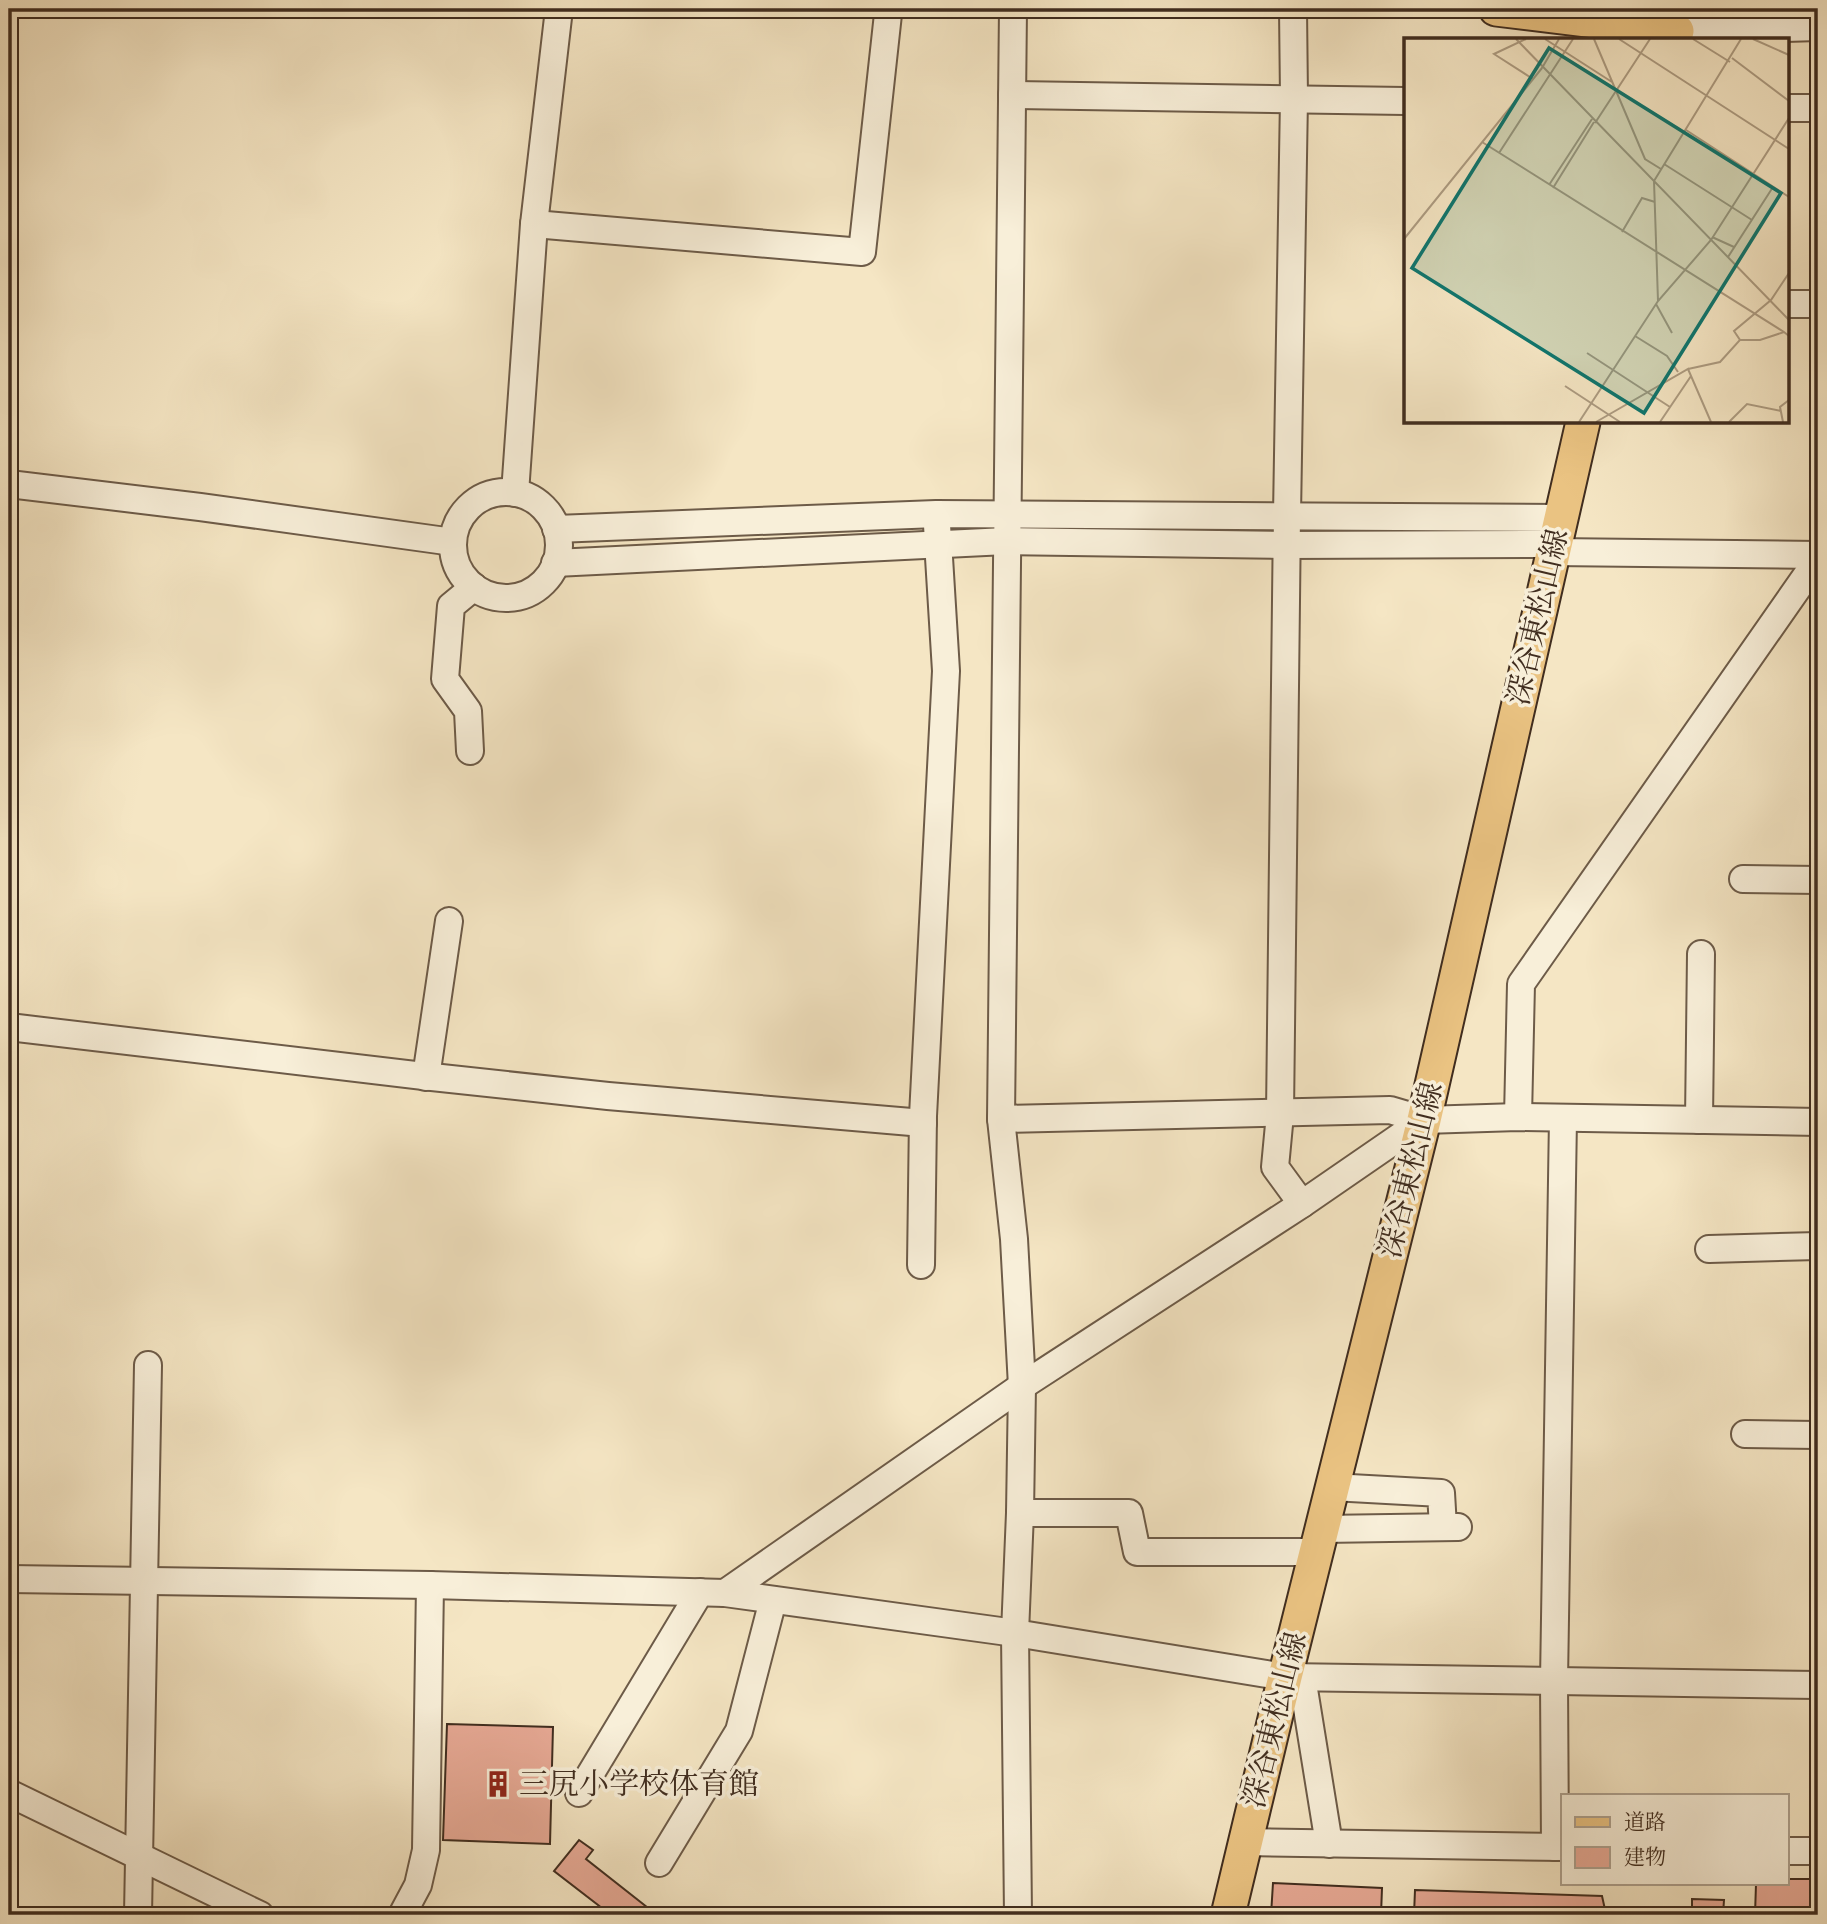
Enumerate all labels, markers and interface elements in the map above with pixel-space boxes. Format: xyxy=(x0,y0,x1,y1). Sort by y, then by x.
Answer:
inset map xyxy=(1404,38,1788,424)
street label: 深谷東松山線 xyxy=(1498,525,1578,709)
street label: 深谷東松山線 xyxy=(1369,1078,1453,1262)
street label: 深谷東松山線 xyxy=(1233,1628,1317,1812)
place label: 三尻小学校体育館 xyxy=(519,1764,759,1805)
building icon: 三尻小学校体育館 xyxy=(483,1769,513,1799)
legend xyxy=(1561,1794,1788,1885)
text: 道路 xyxy=(1624,1808,1666,1837)
text: 建物 xyxy=(1624,1843,1666,1872)

